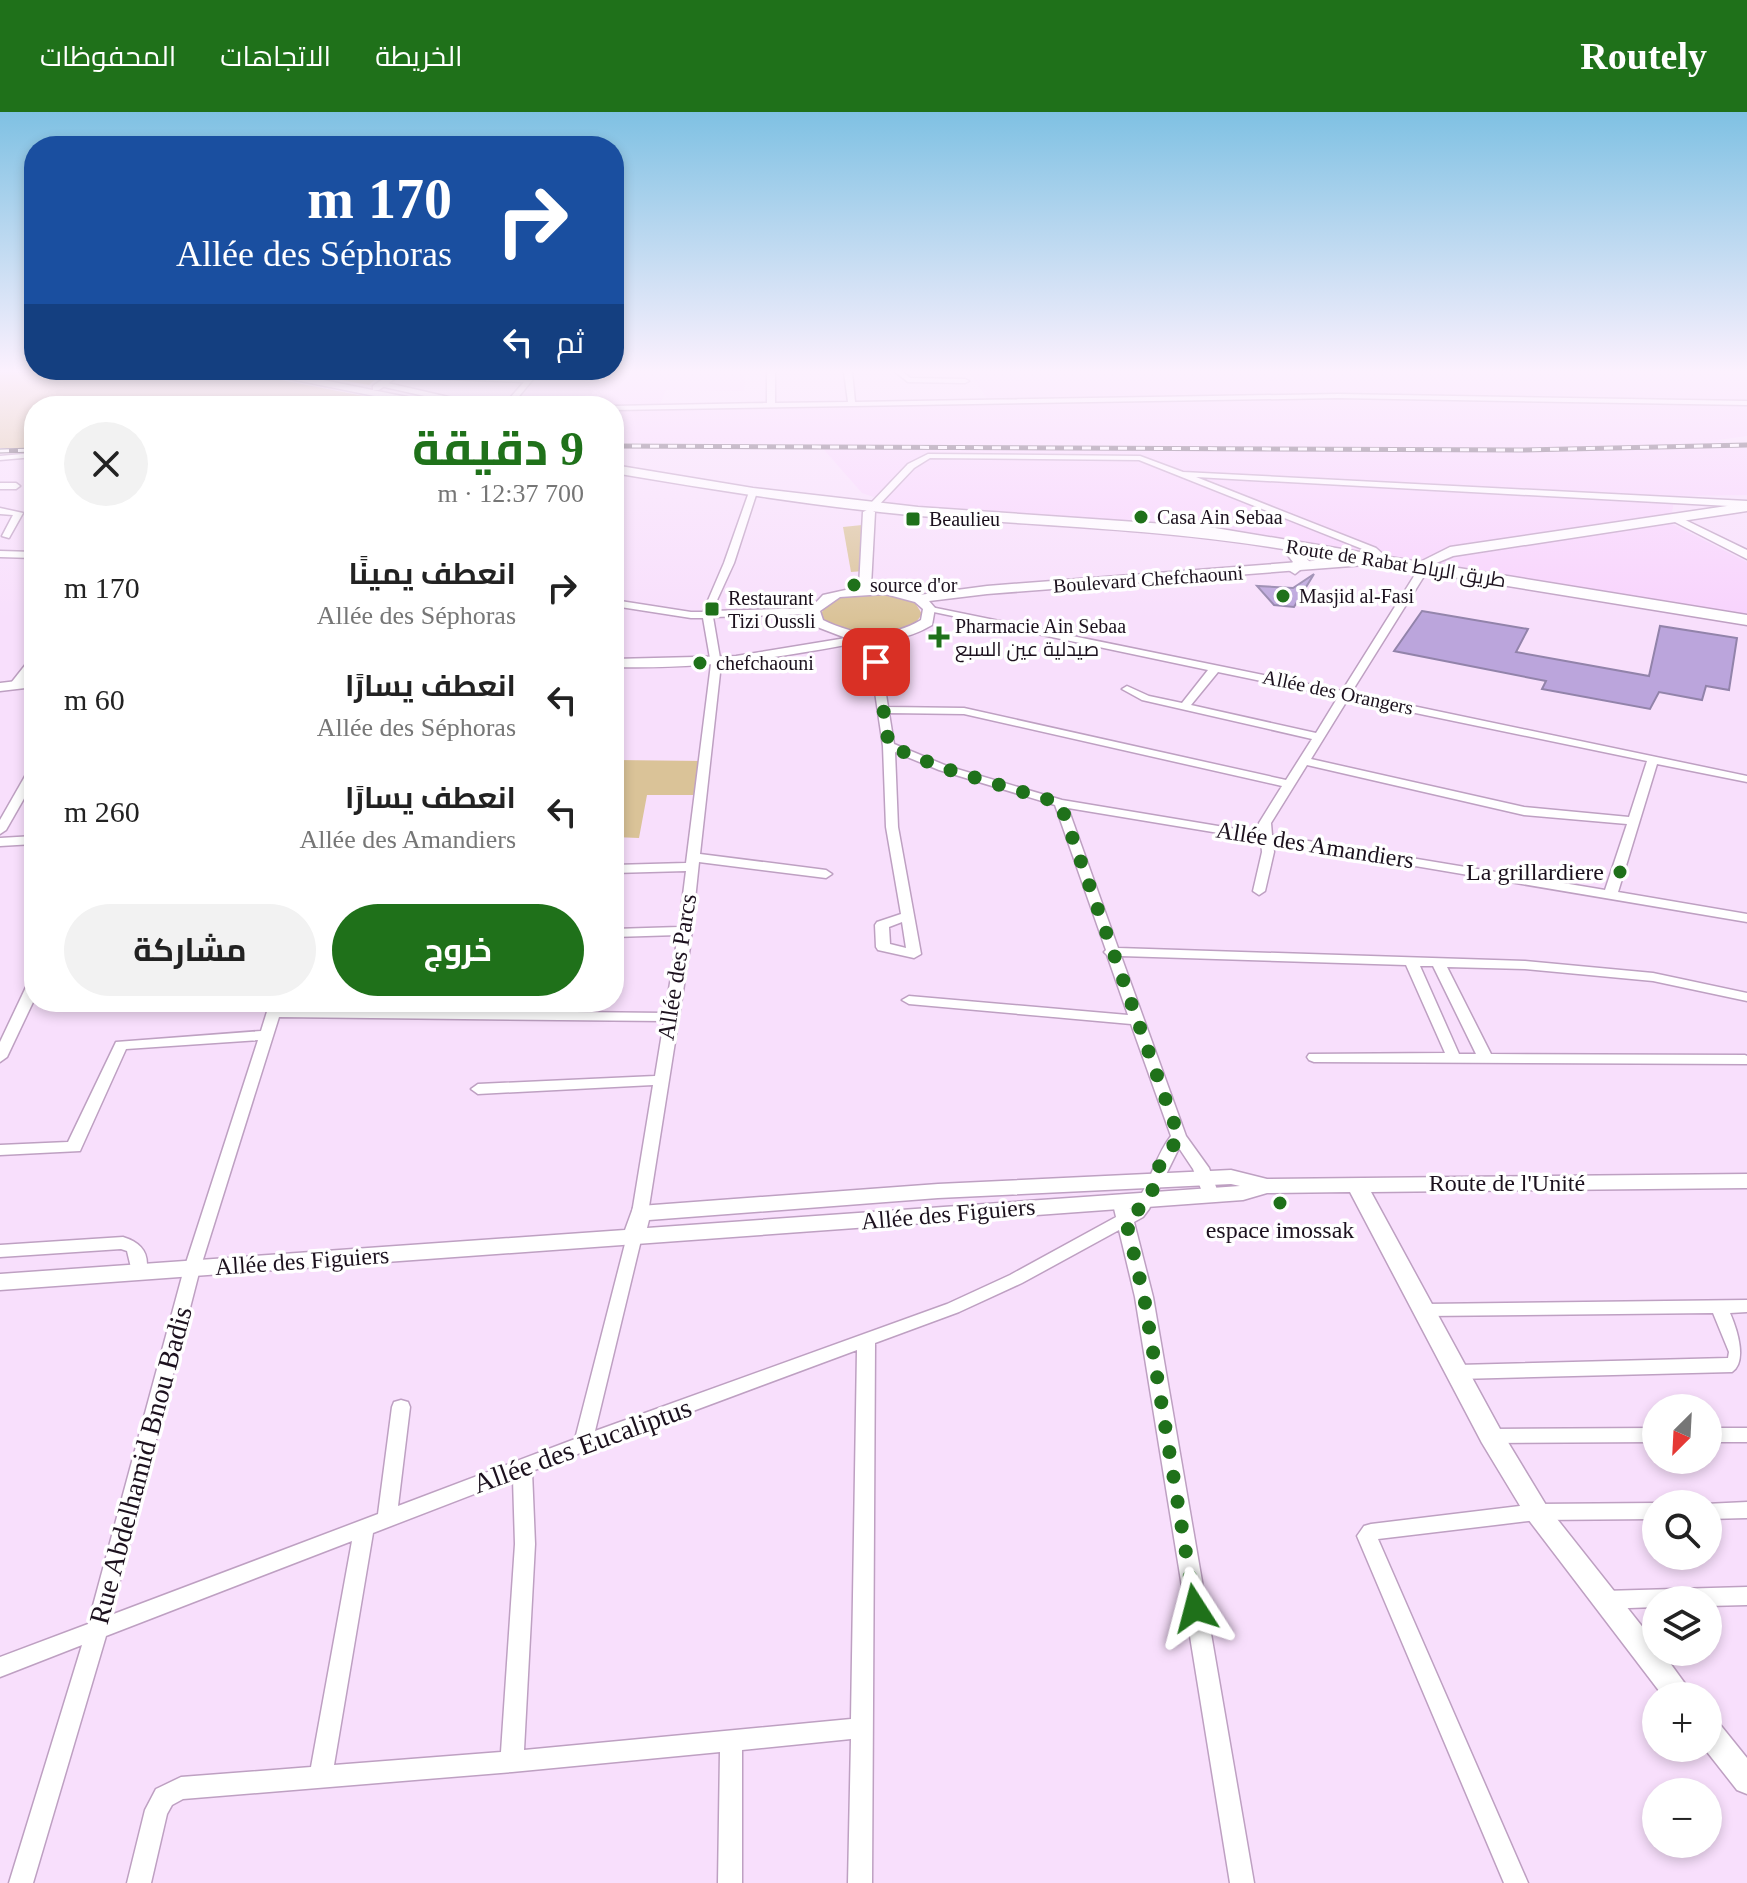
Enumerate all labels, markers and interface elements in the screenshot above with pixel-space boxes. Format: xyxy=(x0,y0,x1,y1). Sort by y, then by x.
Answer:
text: Routely xyxy=(1580,35,1707,77)
text: المحفوظات xyxy=(40,41,176,72)
text: الاتجاهات xyxy=(220,41,331,72)
text: الخريطة xyxy=(375,41,463,72)
text: 170 m xyxy=(307,168,452,230)
icon: right xyxy=(480,168,584,272)
text: Allée des Séphoras xyxy=(176,234,452,274)
icon: left xyxy=(496,320,540,364)
text: ثم xyxy=(556,326,584,359)
button: close xyxy=(64,422,148,506)
text: 9 دقيقة xyxy=(412,422,584,475)
text: 700 m · 12:37 xyxy=(437,479,584,508)
place label: Casa Ain Sebaa xyxy=(1157,506,1283,528)
place label: Beaulieu xyxy=(929,508,1000,530)
marker: Casa Ain Sebaa xyxy=(1132,508,1150,526)
marker: Beaulieu xyxy=(904,510,922,528)
street label: Route de Rabat طريق الرباط xyxy=(1284,535,1508,593)
text: انعطف يمينًا xyxy=(349,557,516,590)
street label: Boulevard Chefchaouni xyxy=(1052,561,1244,597)
icon: right xyxy=(540,566,584,610)
text: 170 m xyxy=(64,571,140,604)
place label: source d'or xyxy=(870,574,958,596)
marker: source d'or xyxy=(845,576,863,594)
place label: Masjid al-Fasi xyxy=(1299,585,1414,608)
place label: Restaurant Tizi Oussli xyxy=(728,587,816,632)
marker: Masjid al-Fasi xyxy=(1274,587,1292,605)
marker: Restaurant Tizi Oussli xyxy=(703,600,721,618)
text: Allée des Séphoras xyxy=(317,601,516,630)
place label: Pharmacie Ain Sebaa صيدلية عين السبع xyxy=(955,615,1126,663)
pin xyxy=(842,628,910,696)
marker: Pharmacie Ain Sebaa صيدلية عين السبع xyxy=(930,628,948,646)
icon: arrive xyxy=(854,640,898,684)
place label: chefchaouni xyxy=(716,652,814,674)
marker: chefchaouni xyxy=(691,654,709,672)
street label: Allée des Orangers xyxy=(1261,665,1415,720)
text: انعطف يسارًا xyxy=(345,669,516,702)
icon: left xyxy=(540,678,584,722)
text: 60 m xyxy=(64,683,125,716)
text: Allée des Séphoras xyxy=(317,713,516,742)
text: انعطف يسارًا xyxy=(345,781,516,814)
icon: left xyxy=(540,790,584,834)
text: 260 m xyxy=(64,795,140,828)
street label: Allée des Amandiers xyxy=(1214,817,1416,873)
text: Allée des Amandiers xyxy=(299,825,516,854)
place label: La grillardiere xyxy=(1466,859,1604,885)
marker: La grillardiere xyxy=(1611,863,1629,881)
street label: Allée des Parcs xyxy=(653,892,701,1042)
button: مشاركة xyxy=(64,904,316,996)
button: خروج xyxy=(332,904,584,996)
street label: Route de l'Unité xyxy=(1429,1170,1585,1196)
street label: Allée des Figuiers xyxy=(860,1193,1036,1235)
marker: espace imossak xyxy=(1271,1194,1289,1212)
place label: espace imossak xyxy=(1206,1217,1354,1243)
street label: Allée des Figuiers xyxy=(214,1242,390,1280)
street label: Rue Abdelhamid Bnou Badis xyxy=(83,1303,198,1627)
street label: Allée des Eucaliptus xyxy=(469,1392,696,1499)
north arrow xyxy=(1642,1394,1722,1474)
map controls xyxy=(1642,1394,1722,1858)
button: search xyxy=(1642,1490,1722,1570)
position arrow xyxy=(1153,1566,1237,1650)
button: layers xyxy=(1642,1586,1722,1666)
button: + xyxy=(1642,1682,1722,1762)
button: − xyxy=(1642,1778,1722,1858)

